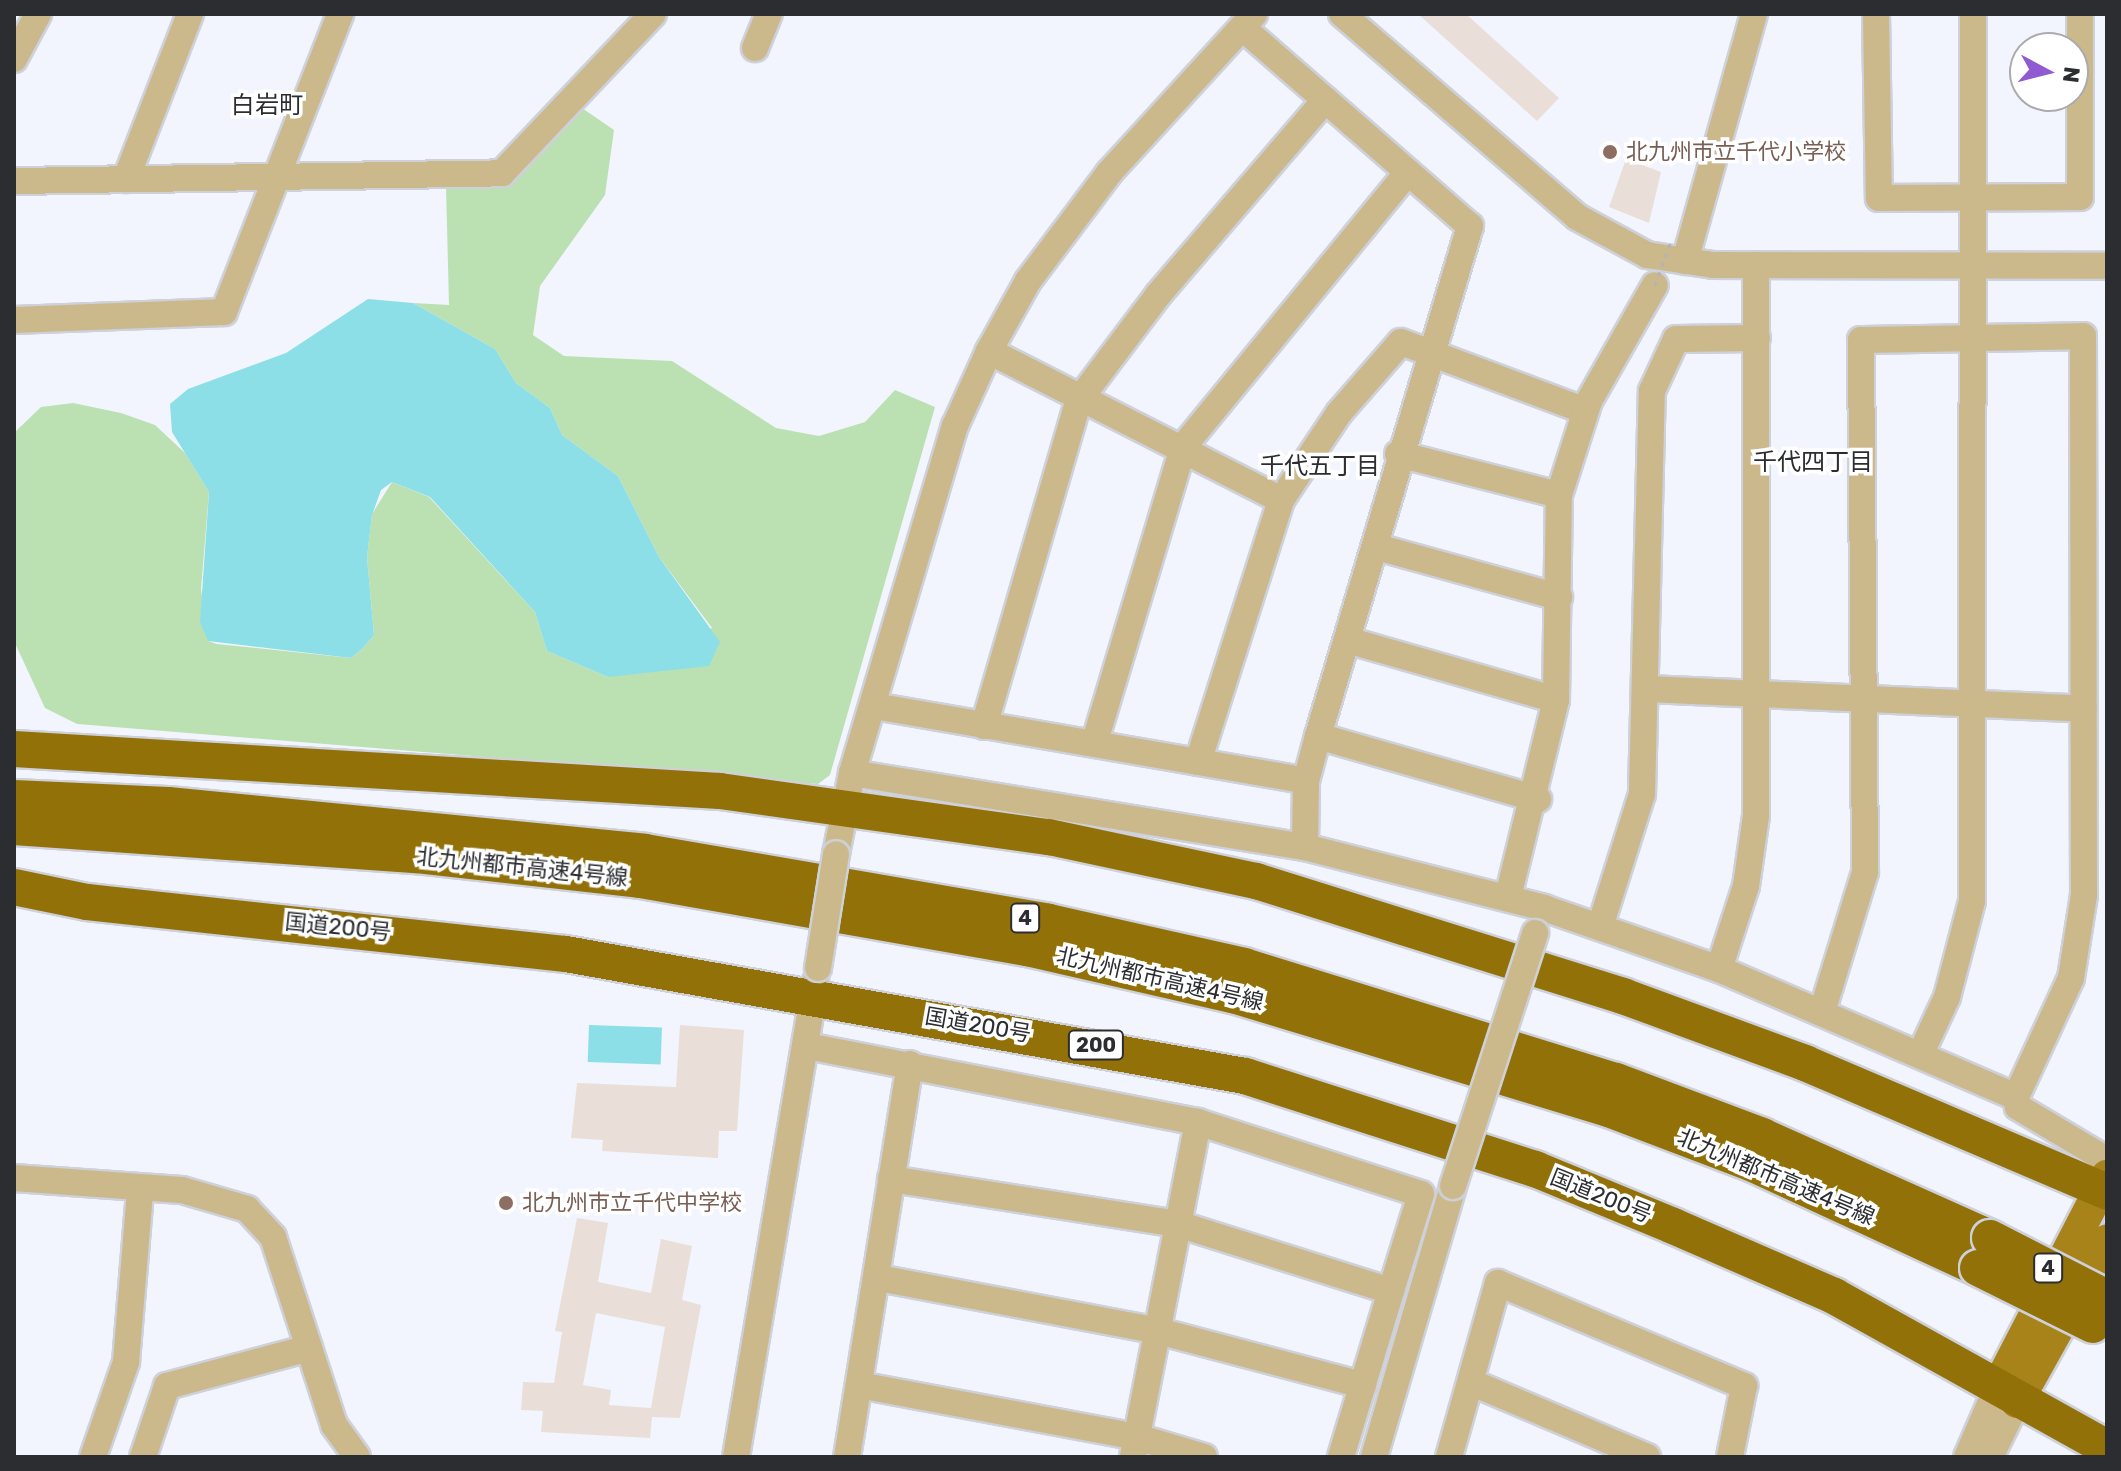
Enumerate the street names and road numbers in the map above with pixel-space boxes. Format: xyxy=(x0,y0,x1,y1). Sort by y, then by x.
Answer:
street label: 北九州都市高速4号線 xyxy=(415,843,629,891)
road number: 4 xyxy=(1009,902,1041,934)
street label: 国道200号 xyxy=(283,908,393,946)
street label: 北九州都市高速4号線 xyxy=(1054,942,1266,1016)
street label: 国道200号 xyxy=(923,1003,1033,1047)
road number: 200 xyxy=(1066,1029,1126,1061)
street label: 北九州都市高速4号線 xyxy=(1673,1123,1879,1231)
street label: 国道200号 xyxy=(1547,1164,1655,1228)
road number: 4 xyxy=(2032,1252,2064,1284)

